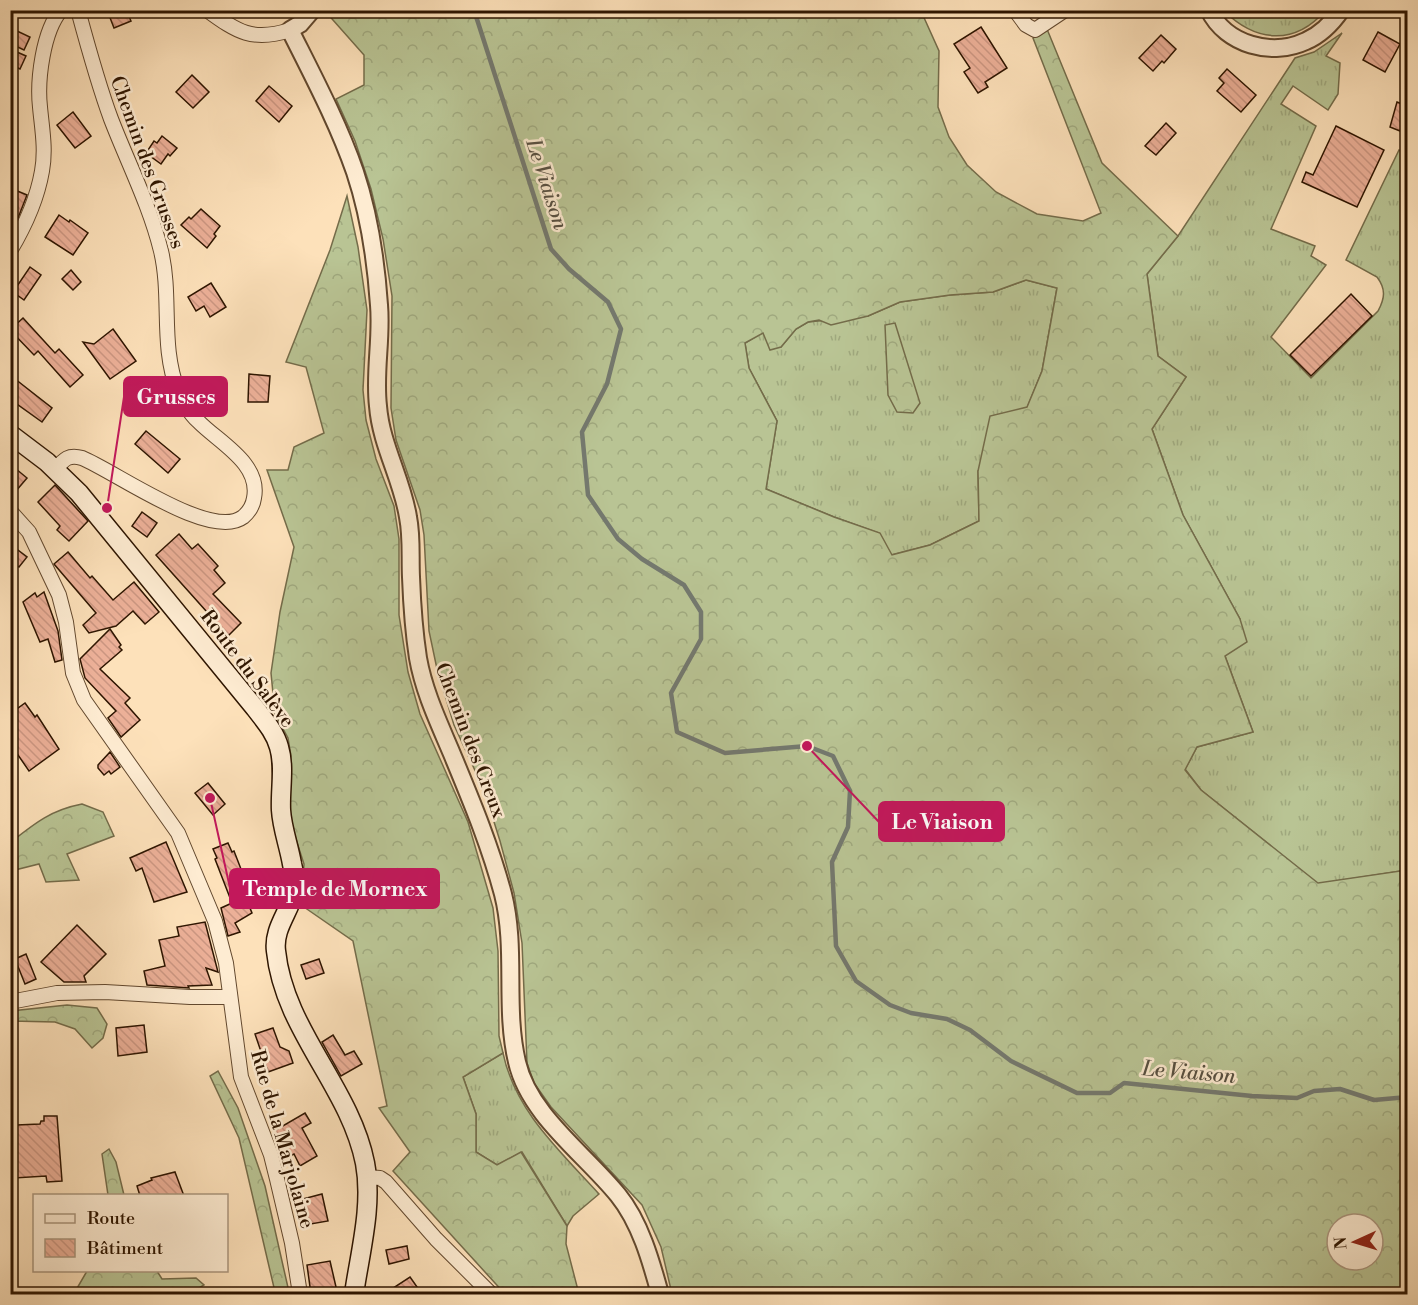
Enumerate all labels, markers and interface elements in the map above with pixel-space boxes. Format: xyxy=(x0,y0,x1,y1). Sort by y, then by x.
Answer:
street label: Chemin des Grusses xyxy=(104,73,189,252)
water label: Le Viaison xyxy=(519,135,573,233)
callout: Grusses xyxy=(124,377,227,416)
text: Grusses xyxy=(137,385,215,411)
street label: Route du Salève xyxy=(194,605,299,733)
street label: Chemin des Creux xyxy=(429,659,511,822)
callout: Le Viaison xyxy=(879,802,1004,841)
text: Le Viaison xyxy=(891,810,993,836)
callout: Temple de Mornex xyxy=(230,869,439,908)
text: Temple de Mornex xyxy=(243,877,428,903)
street label: Rue de la Marjolaine xyxy=(244,1047,319,1232)
water label: Le Viaison xyxy=(1140,1056,1237,1090)
legend xyxy=(33,1194,228,1272)
text: Route xyxy=(87,1207,135,1230)
north arrow xyxy=(1325,1212,1385,1272)
text: N xyxy=(1331,1236,1351,1250)
text: Bâtiment xyxy=(86,1237,164,1260)

